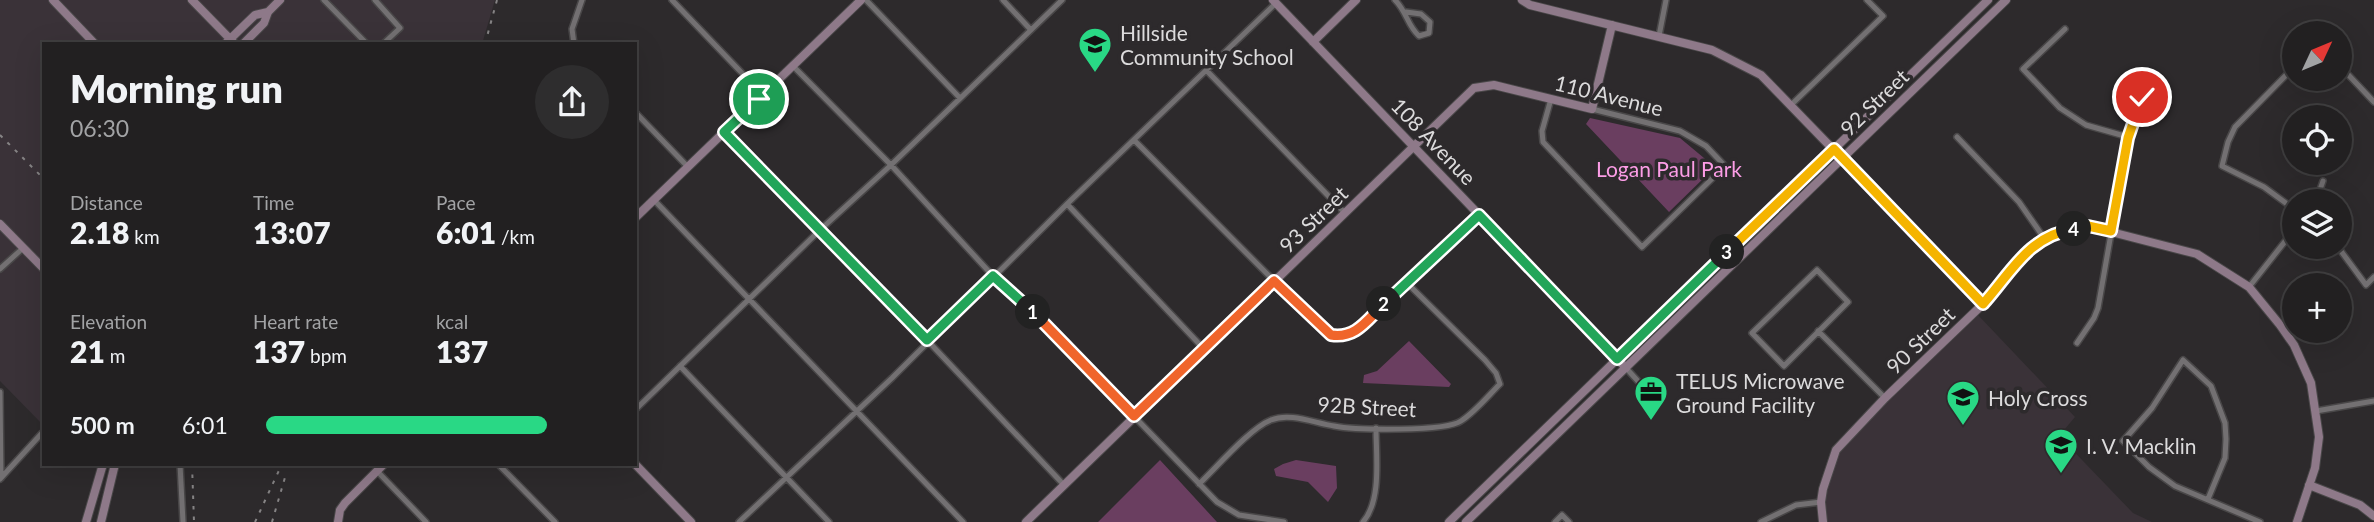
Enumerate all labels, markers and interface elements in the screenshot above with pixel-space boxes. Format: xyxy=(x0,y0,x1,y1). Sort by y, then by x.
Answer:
place label: Hillside Community School xyxy=(1120,20,1294,69)
north arrow xyxy=(2282,21,2352,91)
map controls xyxy=(2282,21,2352,343)
school or university icon: Hillside Community School xyxy=(1076,25,1114,74)
street label: 92 Street xyxy=(1835,63,1914,141)
text: Morning run xyxy=(70,65,283,111)
button: share xyxy=(535,65,609,139)
pin xyxy=(2112,67,2172,127)
pin xyxy=(729,69,789,129)
street label: 110 Avenue xyxy=(1552,69,1666,121)
icon: check xyxy=(2123,78,2161,116)
icon: arrive xyxy=(740,80,778,118)
street label: 108 Avenue xyxy=(1387,92,1481,190)
button: locate xyxy=(2282,105,2352,175)
text: 06:30 xyxy=(70,114,129,142)
park label: Logan Paul Park xyxy=(1596,156,1742,181)
street label: 93 Street xyxy=(1274,180,1353,258)
button: layers xyxy=(2282,189,2352,259)
text: Distance xyxy=(70,191,143,214)
text: Time xyxy=(253,191,294,214)
text: Pace xyxy=(436,191,475,214)
pin: 4 xyxy=(2056,212,2092,246)
text: 2.18 xyxy=(70,214,129,250)
text: 13:07 xyxy=(253,214,331,250)
text: 6:01 xyxy=(436,214,496,250)
text: 4 xyxy=(2068,217,2079,240)
text: km xyxy=(129,225,160,248)
text: /km xyxy=(496,225,535,248)
pin: 3 xyxy=(1710,234,1744,270)
text: 3 xyxy=(1721,240,1732,263)
button: + xyxy=(2282,273,2352,343)
pin: 2 xyxy=(1366,286,1402,322)
text: 2 xyxy=(1378,292,1389,315)
pin: 1 xyxy=(1016,294,1050,330)
text: 1 xyxy=(1027,300,1038,323)
street label: 90 Street xyxy=(1881,301,1960,379)
text: Elevation xyxy=(70,310,147,333)
text: Heart rate xyxy=(253,310,338,333)
text: kcal xyxy=(436,310,468,333)
text: 21 xyxy=(70,333,105,369)
text: 137 xyxy=(253,333,305,369)
text: 137 xyxy=(436,333,488,369)
text: m xyxy=(105,344,125,367)
text: bpm xyxy=(305,344,347,367)
place label: TELUS Microwave Ground Facility xyxy=(1676,368,1845,417)
office icon: TELUS Microwave Ground Facility xyxy=(1632,373,1670,422)
school or university icon: Holy Cross xyxy=(1944,378,1982,427)
place label: Holy Cross xyxy=(1988,385,2088,410)
street label: 92B Street xyxy=(1317,391,1417,421)
text: 500 m xyxy=(70,411,135,439)
text: 6:01 xyxy=(182,411,228,439)
school or university icon: I. V. Macklin xyxy=(2042,426,2080,475)
place label: I. V. Macklin xyxy=(2086,433,2197,458)

